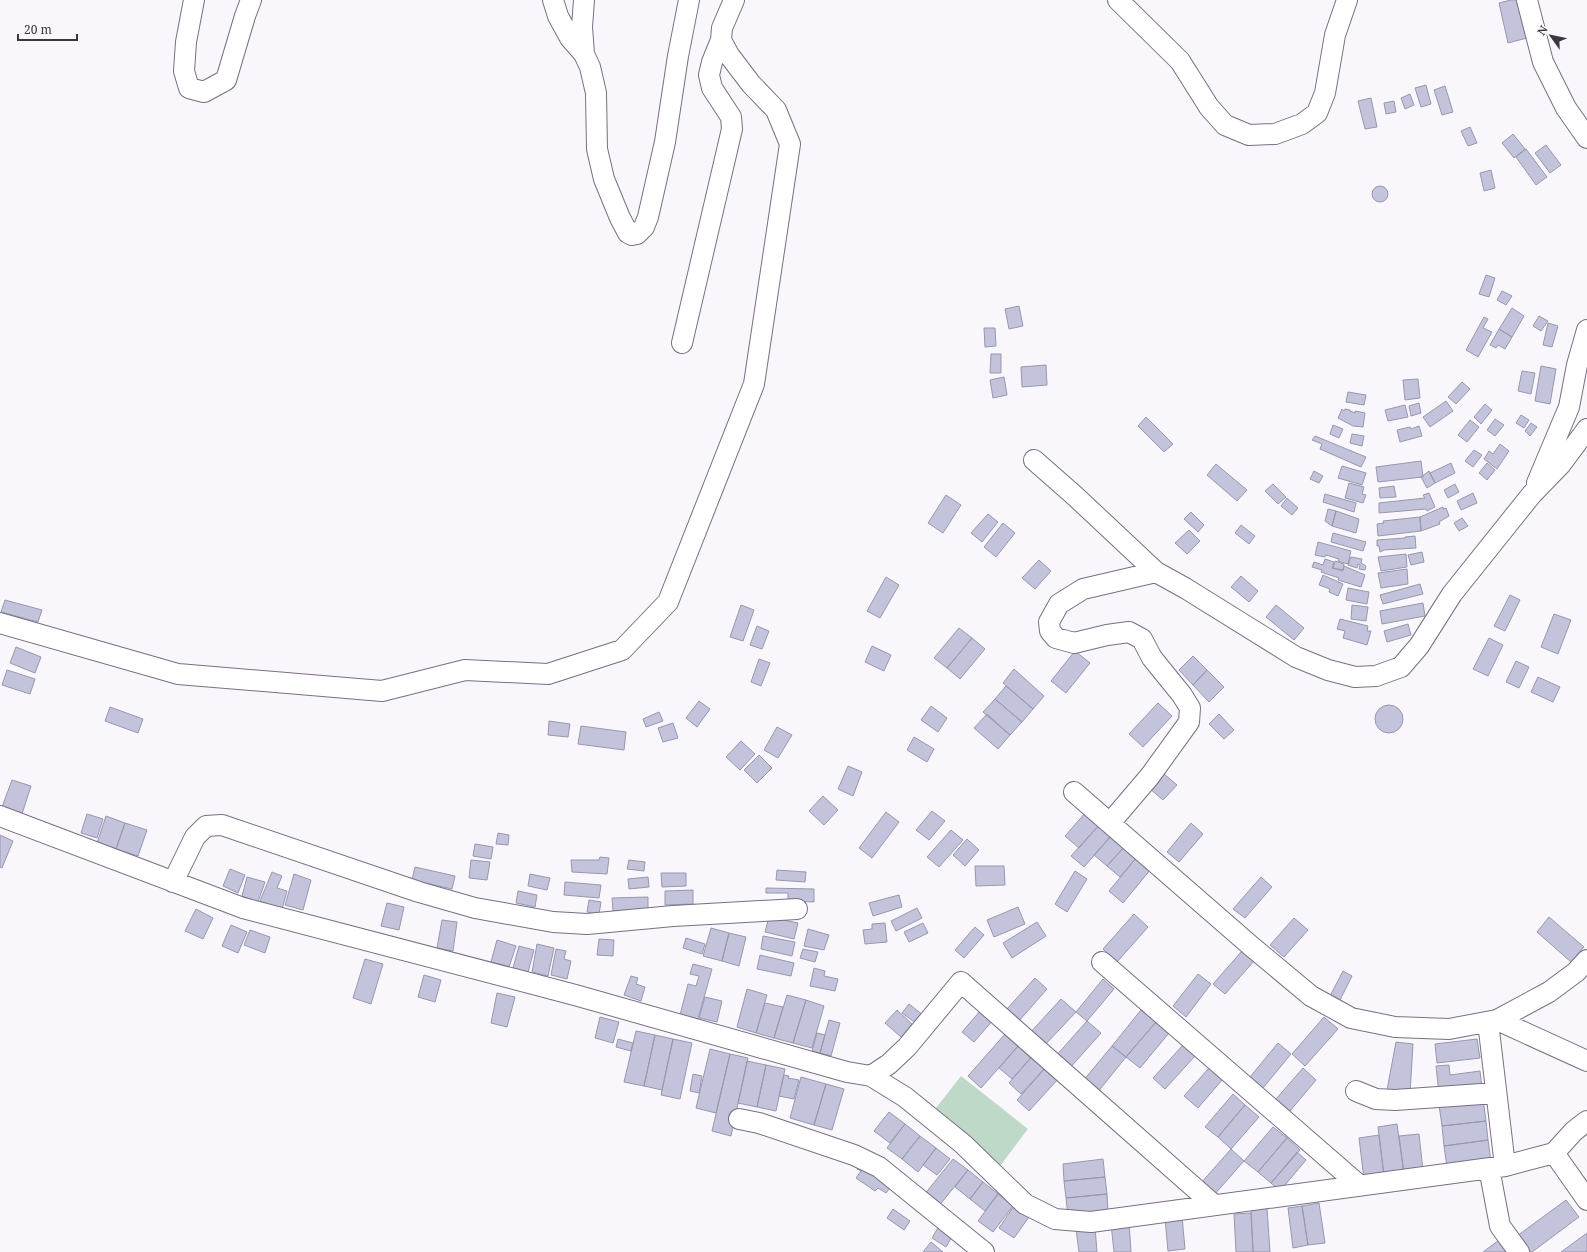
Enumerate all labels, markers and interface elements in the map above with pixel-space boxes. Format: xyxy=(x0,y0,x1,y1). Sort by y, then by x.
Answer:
scale bar xyxy=(18,16,77,42)
north arrow xyxy=(1531,16,1571,56)
text: 20 m xyxy=(24,21,52,38)
text: N xyxy=(1534,22,1551,38)

